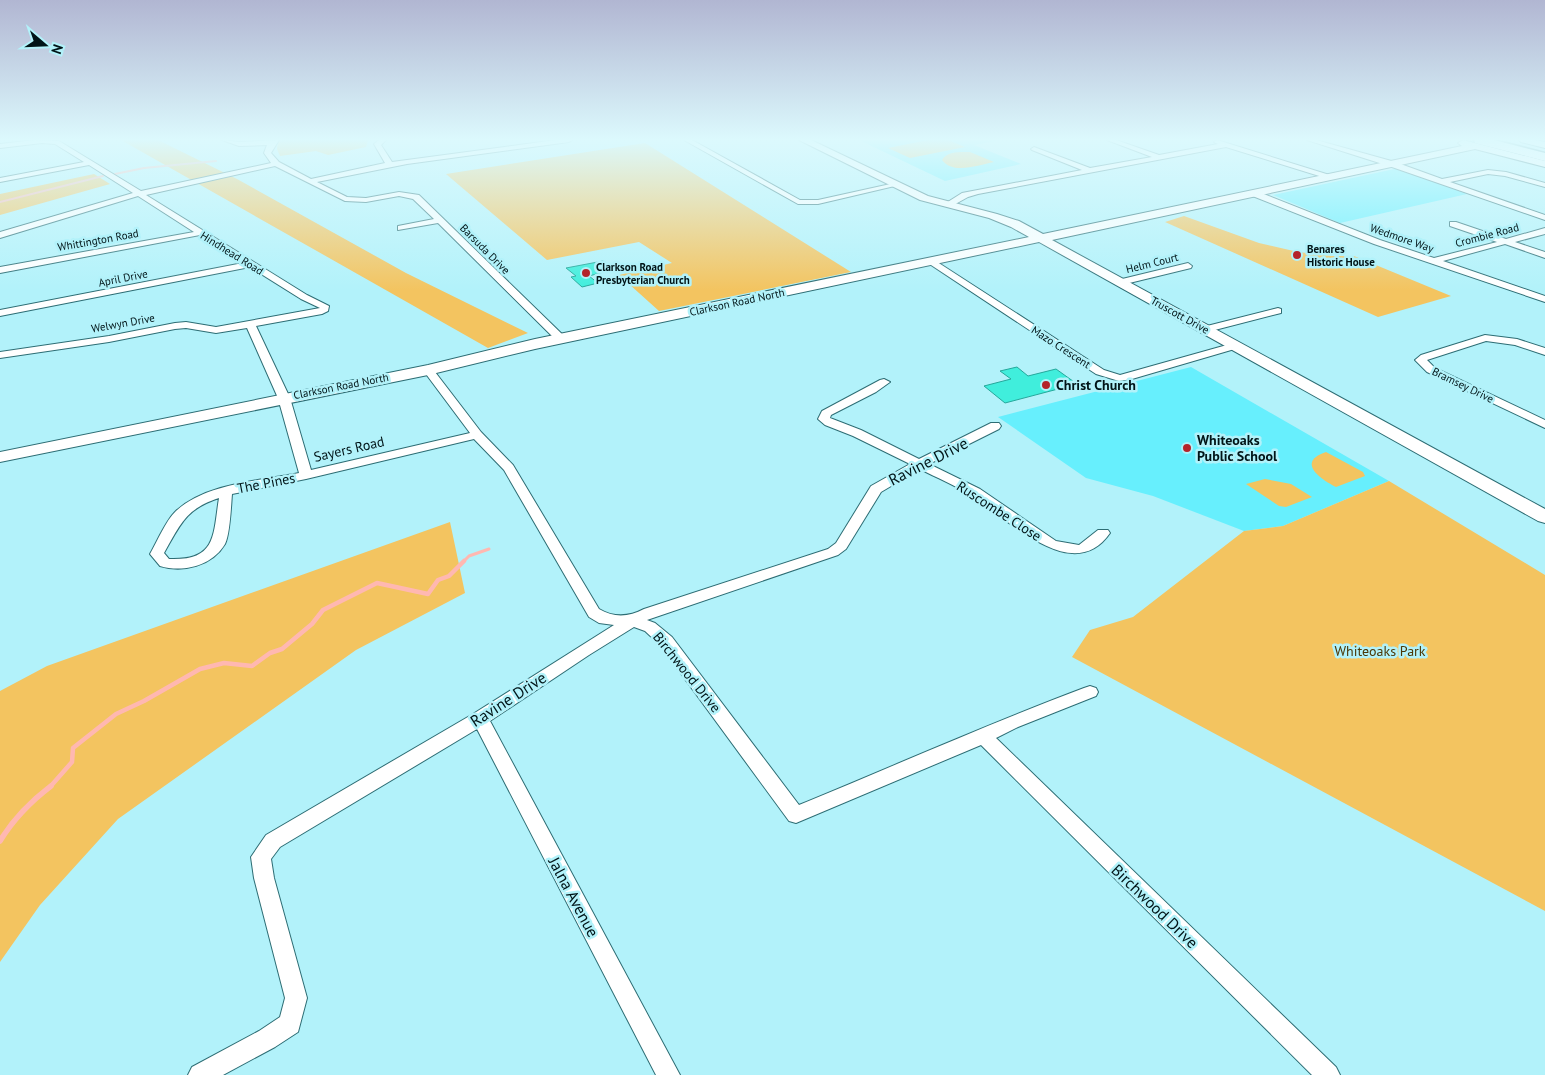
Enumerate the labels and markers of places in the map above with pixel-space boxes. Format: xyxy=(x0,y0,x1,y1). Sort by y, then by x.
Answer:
place label: Benares Historic House xyxy=(1307,242,1375,269)
marker: Benares Historic House xyxy=(1291,249,1303,261)
place label: Clarkson Road Presbyterian Church xyxy=(596,260,690,287)
marker: Clarkson Road Presbyterian Church xyxy=(580,267,592,279)
place label: Christ Church xyxy=(1056,376,1136,394)
marker: Christ Church xyxy=(1040,379,1052,391)
place label: Whiteoaks Public School xyxy=(1197,431,1278,465)
marker: Whiteoaks Public School xyxy=(1181,442,1193,454)

